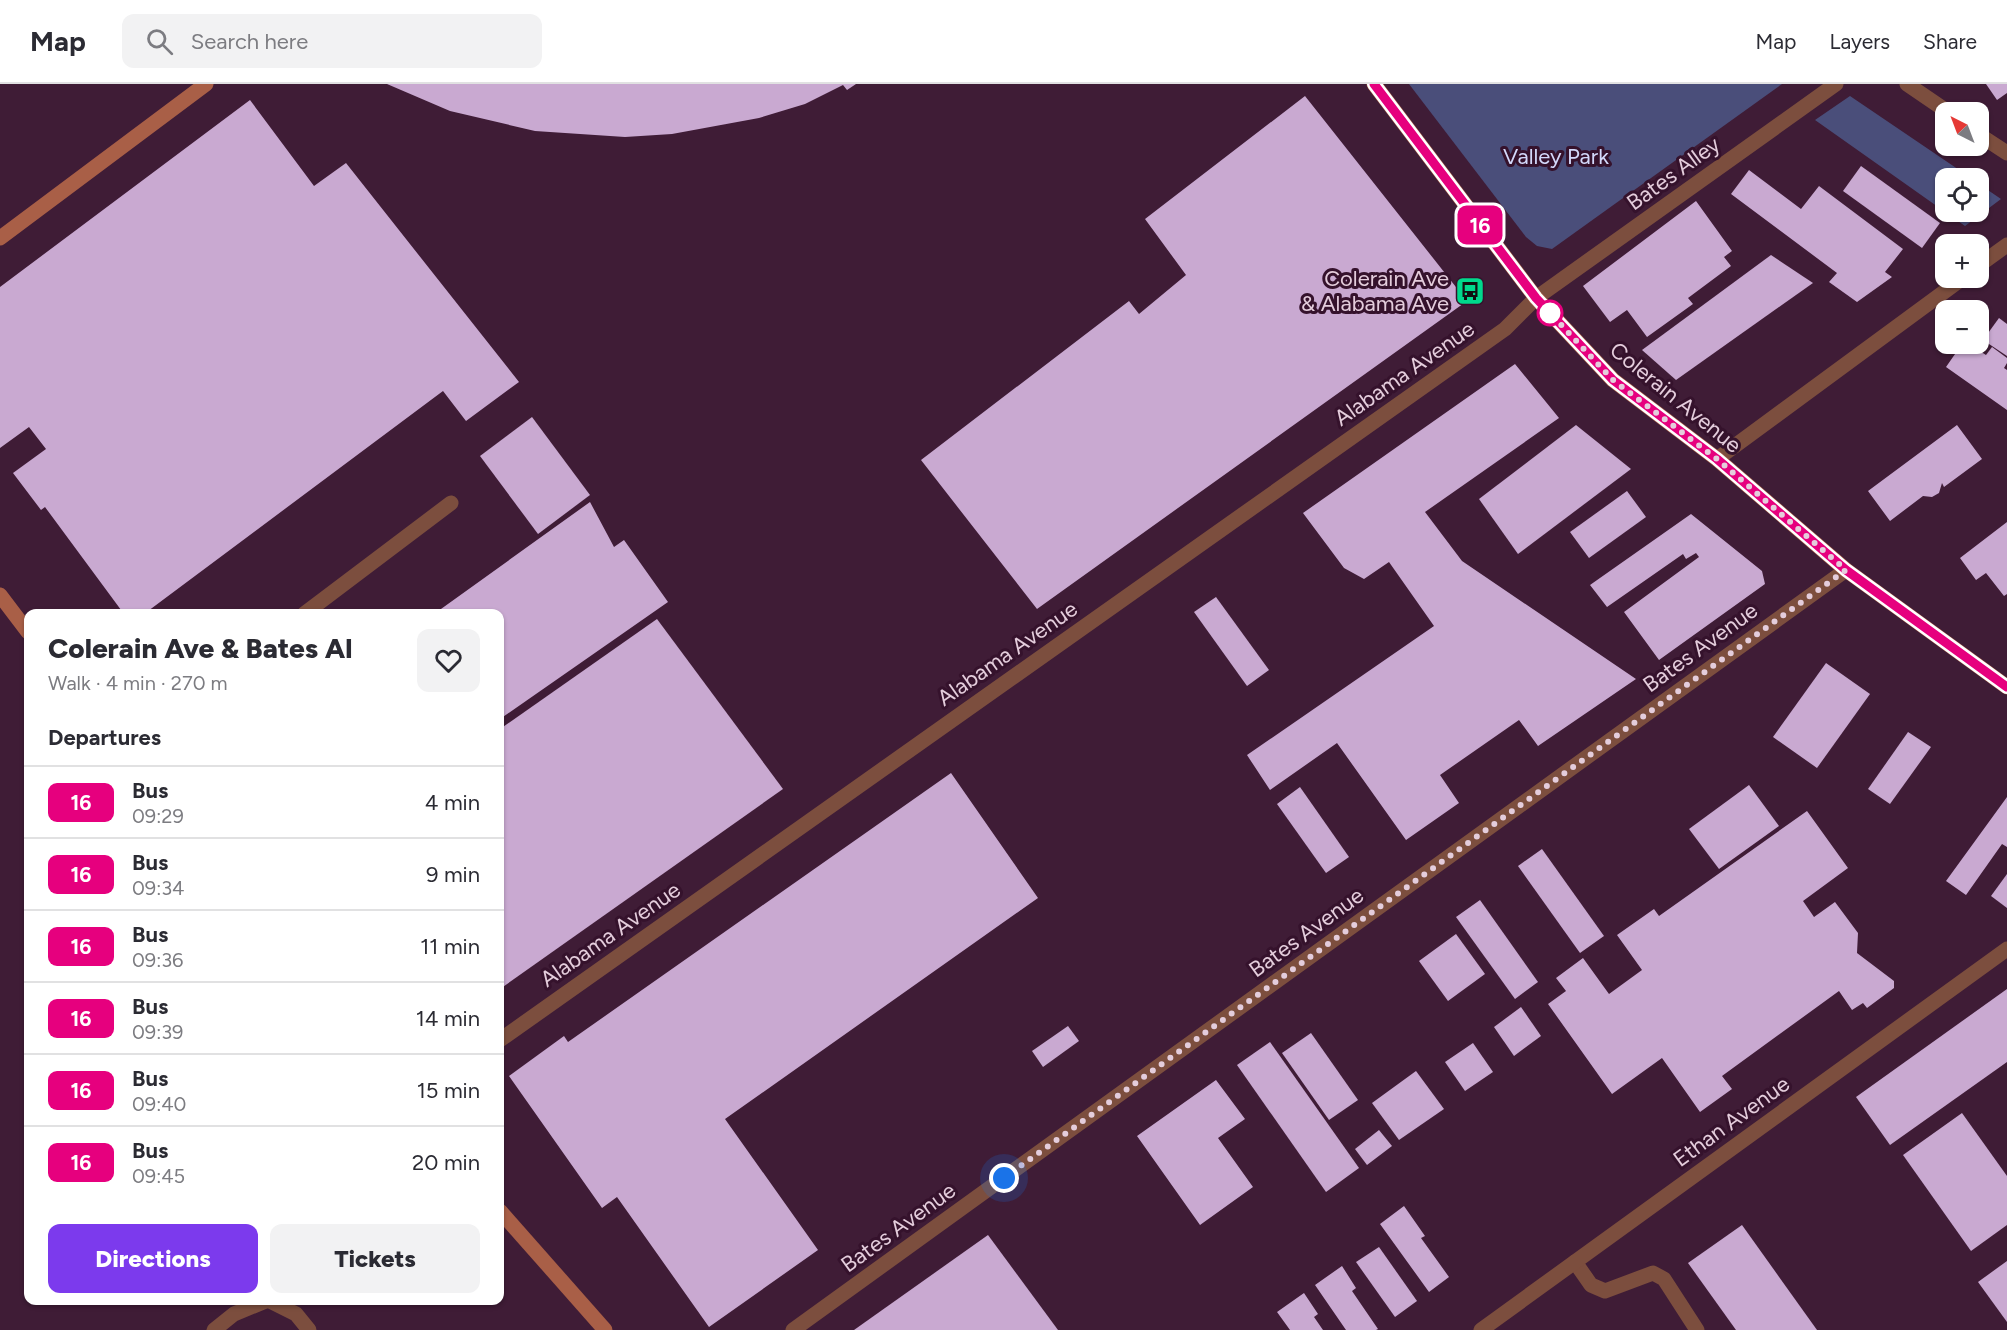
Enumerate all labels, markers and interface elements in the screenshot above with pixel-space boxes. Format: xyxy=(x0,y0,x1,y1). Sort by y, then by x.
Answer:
search box xyxy=(122,14,542,68)
text: Map xyxy=(30,24,86,58)
icon: search xyxy=(143,25,176,58)
text: Search here xyxy=(191,28,308,55)
text: Map xyxy=(1756,29,1796,54)
text: Layers xyxy=(1829,29,1890,54)
text: Share xyxy=(1923,29,1977,54)
north arrow xyxy=(1935,102,1989,156)
map controls xyxy=(1935,102,1989,354)
street label: Bates Alley xyxy=(1621,130,1725,216)
park label: Valley Park xyxy=(1503,143,1609,170)
button: locate xyxy=(1935,168,1989,222)
line badge: 16 xyxy=(1453,206,1507,244)
text: 16 xyxy=(1469,213,1491,238)
button: + xyxy=(1935,234,1989,288)
place label: Colerain Ave & Alabama Ave xyxy=(1301,265,1449,317)
bus stop icon: Colerain Ave & Alabama Ave xyxy=(1454,275,1486,307)
unlabelled marker xyxy=(1537,300,1563,326)
button: − xyxy=(1935,300,1989,354)
street label: Alabama Avenue xyxy=(1329,315,1480,432)
street label: Colerain Avenue xyxy=(1604,336,1747,459)
street label: Alabama Avenue xyxy=(932,595,1083,712)
street label: Bates Avenue xyxy=(1638,597,1763,698)
button: heart xyxy=(417,629,480,692)
text: Colerain Ave & Bates Al xyxy=(48,631,352,665)
text: Walk · 4 min · 270 m xyxy=(48,671,228,695)
text: Departures xyxy=(48,724,161,751)
text: Bus xyxy=(132,777,168,804)
text: 4 min xyxy=(425,789,480,816)
text: 16 xyxy=(70,790,92,815)
text: 09:29 xyxy=(132,804,184,828)
text: Bus xyxy=(132,849,168,876)
text: 9 min xyxy=(426,861,480,888)
text: 16 xyxy=(70,862,92,887)
text: 09:34 xyxy=(132,876,185,900)
street label: Alabama Avenue xyxy=(535,876,686,993)
street label: Bates Avenue xyxy=(1244,882,1369,983)
text: Bus xyxy=(132,921,168,948)
text: 11 min xyxy=(420,933,480,960)
text: 16 xyxy=(70,934,92,959)
text: 09:36 xyxy=(132,948,183,972)
text: Bus xyxy=(132,993,168,1020)
text: 14 min xyxy=(416,1005,480,1032)
text: 16 xyxy=(70,1006,92,1031)
text: 09:39 xyxy=(132,1020,183,1044)
text: Bus xyxy=(132,1065,168,1092)
street label: Ethan Avenue xyxy=(1668,1070,1795,1173)
text: 15 min xyxy=(417,1077,480,1104)
text: 16 xyxy=(70,1078,92,1103)
text: 09:40 xyxy=(132,1092,186,1116)
text: Bus xyxy=(132,1137,168,1164)
text: 20 min xyxy=(412,1149,480,1176)
text: 16 xyxy=(70,1150,92,1175)
your location xyxy=(989,1163,1019,1193)
text: 09:45 xyxy=(132,1164,185,1188)
street label: Bates Avenue xyxy=(836,1177,961,1278)
button: Directions xyxy=(48,1224,258,1293)
button: Tickets xyxy=(270,1224,480,1293)

